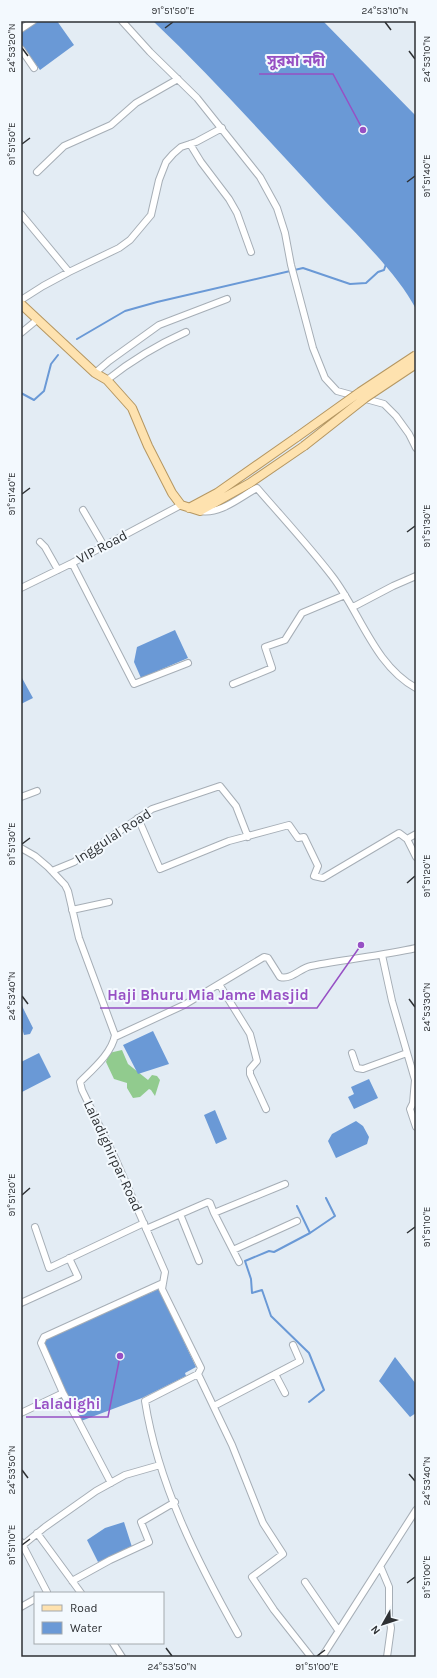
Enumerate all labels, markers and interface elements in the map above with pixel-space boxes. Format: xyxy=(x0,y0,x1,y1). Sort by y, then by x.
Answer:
text: 91°51'50"E xyxy=(151,5,195,17)
text: 24°53'10"N xyxy=(362,5,408,17)
text: 24°53'20"N xyxy=(6,23,18,73)
text: 24°53'10"N xyxy=(421,36,433,82)
callout: সুরমা নদী xyxy=(259,47,333,74)
text: সুরমা নদী xyxy=(266,52,326,71)
text: 91°51'50"E xyxy=(6,122,18,166)
text: 91°51'40"E xyxy=(421,154,433,198)
text: 91°51'40"E xyxy=(6,472,18,516)
text: 91°51'30"E xyxy=(421,504,433,548)
street label: VIP Road xyxy=(74,527,130,567)
street label: Inggulal Road xyxy=(72,805,154,867)
text: 91°51'30"E xyxy=(6,822,18,866)
text: 91°51'20"E xyxy=(421,854,433,898)
text: 24°53'40"N xyxy=(6,971,18,1021)
callout: Haji Bhuru Mia Jame Masjid xyxy=(100,981,317,1008)
text: 24°53'30"N xyxy=(421,982,433,1032)
text: Haji Bhuru Mia Jame Masjid xyxy=(107,986,309,1004)
street label: Laladighirpar Road xyxy=(80,1098,146,1214)
text: 91°51'20"E xyxy=(6,1173,18,1217)
text: 91°51'10"E xyxy=(421,1207,433,1247)
callout: Laladighi xyxy=(26,1390,108,1417)
text: Laladighi xyxy=(34,1395,100,1413)
text: 24°53'50"N xyxy=(6,1445,18,1495)
text: 24°53'40"N xyxy=(421,1456,433,1506)
text: 91°51'10"E xyxy=(6,1525,18,1565)
text: 91°51'00"E xyxy=(421,1555,433,1599)
legend xyxy=(34,1592,164,1644)
text: Road xyxy=(70,1601,98,1615)
north arrow xyxy=(363,1604,403,1644)
text: Water xyxy=(70,1621,103,1635)
text: N xyxy=(368,1623,383,1637)
text: 24°53'50"N xyxy=(147,1661,197,1673)
text: 91°51'00"E xyxy=(295,1661,339,1673)

